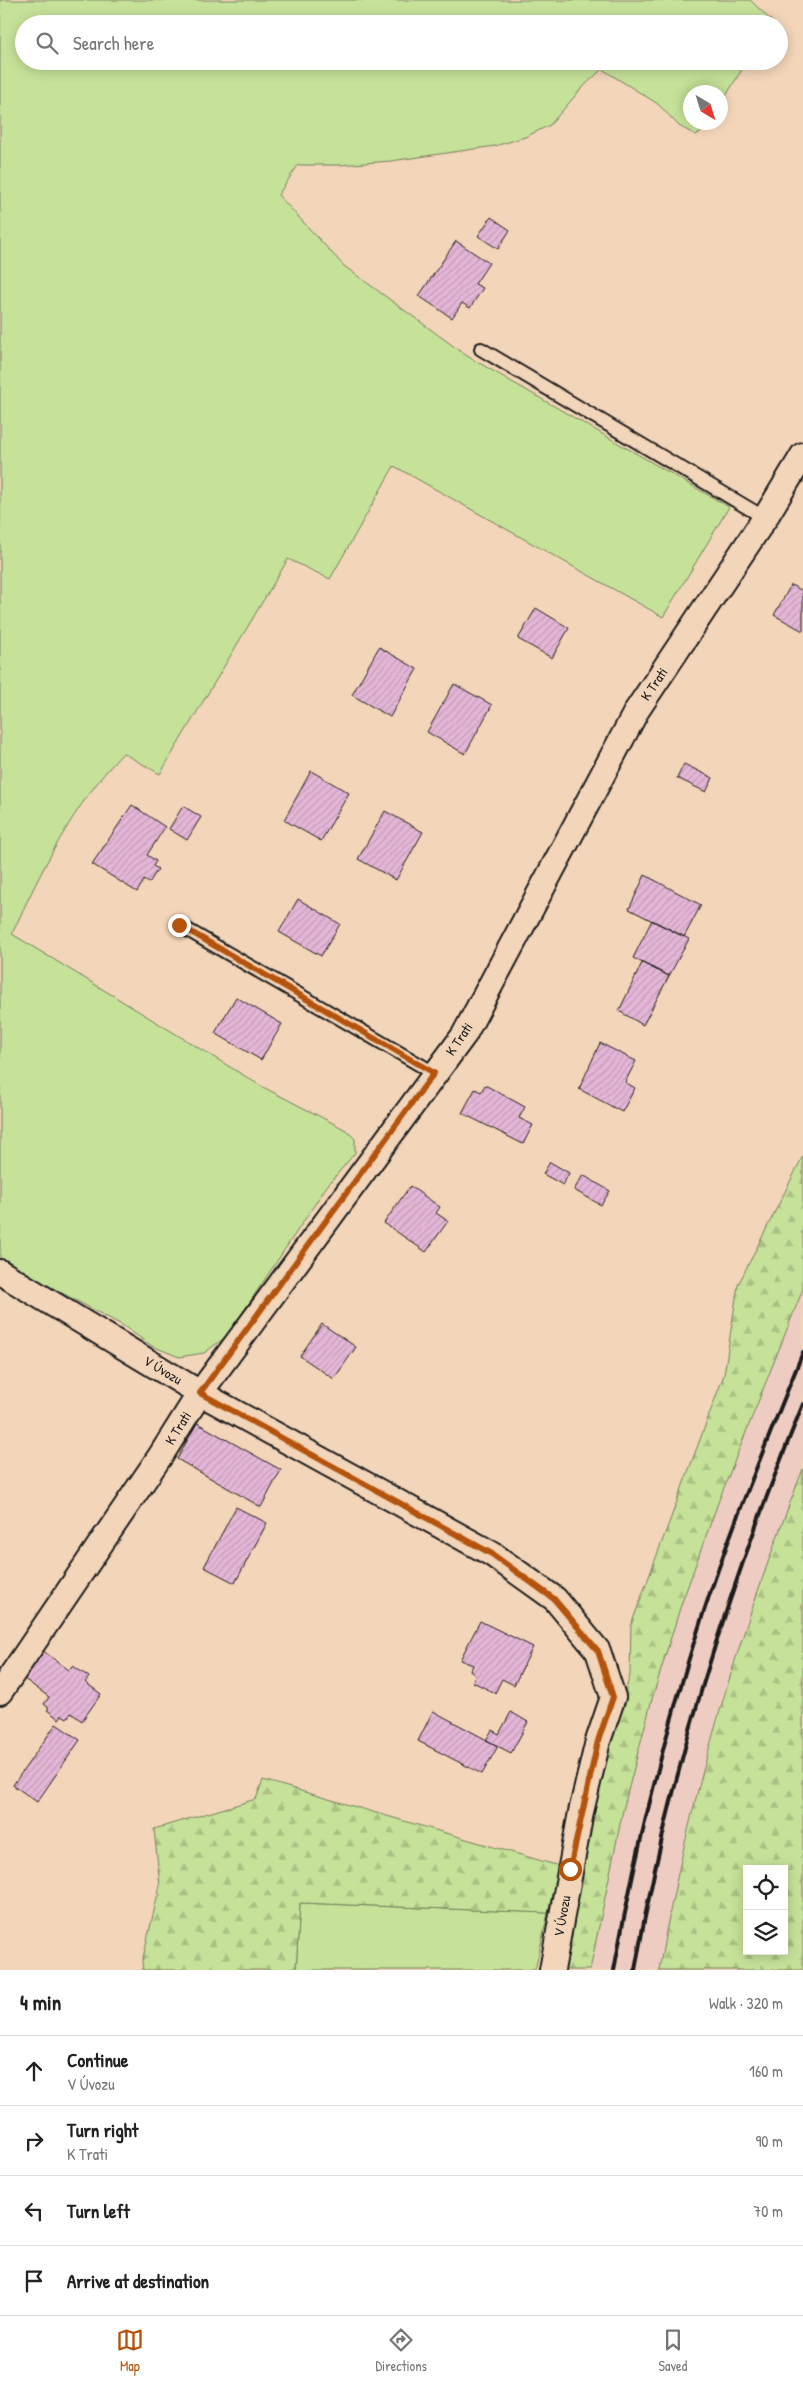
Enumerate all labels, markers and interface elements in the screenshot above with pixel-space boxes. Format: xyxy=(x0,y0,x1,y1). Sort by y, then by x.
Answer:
search box xyxy=(15,15,788,70)
icon: search xyxy=(33,29,61,57)
text: Search here xyxy=(73,30,154,56)
north arrow xyxy=(683,85,728,130)
street label: K Trati xyxy=(636,664,672,704)
route end xyxy=(168,914,191,937)
street label: K Trati xyxy=(441,1019,477,1059)
street label: V Úvozu xyxy=(141,1351,186,1389)
street label: K Trati xyxy=(160,1407,195,1448)
route start xyxy=(559,1858,582,1881)
map controls xyxy=(743,1865,788,1955)
button: locate xyxy=(743,1865,788,1910)
street label: V Úvozu xyxy=(549,1893,575,1938)
button: layers xyxy=(743,1910,788,1955)
text: 4 min xyxy=(20,1988,61,2017)
text: Walk · 320 m xyxy=(709,1992,783,2014)
text: Continue xyxy=(67,2047,128,2073)
icon: ahead xyxy=(20,2057,48,2085)
text: 160 m xyxy=(749,2060,783,2082)
text: V Úvozu xyxy=(67,2073,115,2095)
text: Turn right xyxy=(67,2117,138,2143)
icon: right xyxy=(20,2127,48,2155)
text: 90 m xyxy=(755,2130,783,2152)
text: K Trati xyxy=(67,2143,108,2165)
icon: left xyxy=(20,2197,48,2225)
text: Turn left xyxy=(67,2198,130,2224)
text: 70 m xyxy=(753,2200,783,2222)
icon: arrive xyxy=(20,2267,48,2295)
text: Arrive at destination xyxy=(67,2268,209,2294)
tab: Map xyxy=(116,2326,144,2375)
tab: Directions xyxy=(375,2326,427,2375)
tab: Saved xyxy=(659,2326,687,2375)

